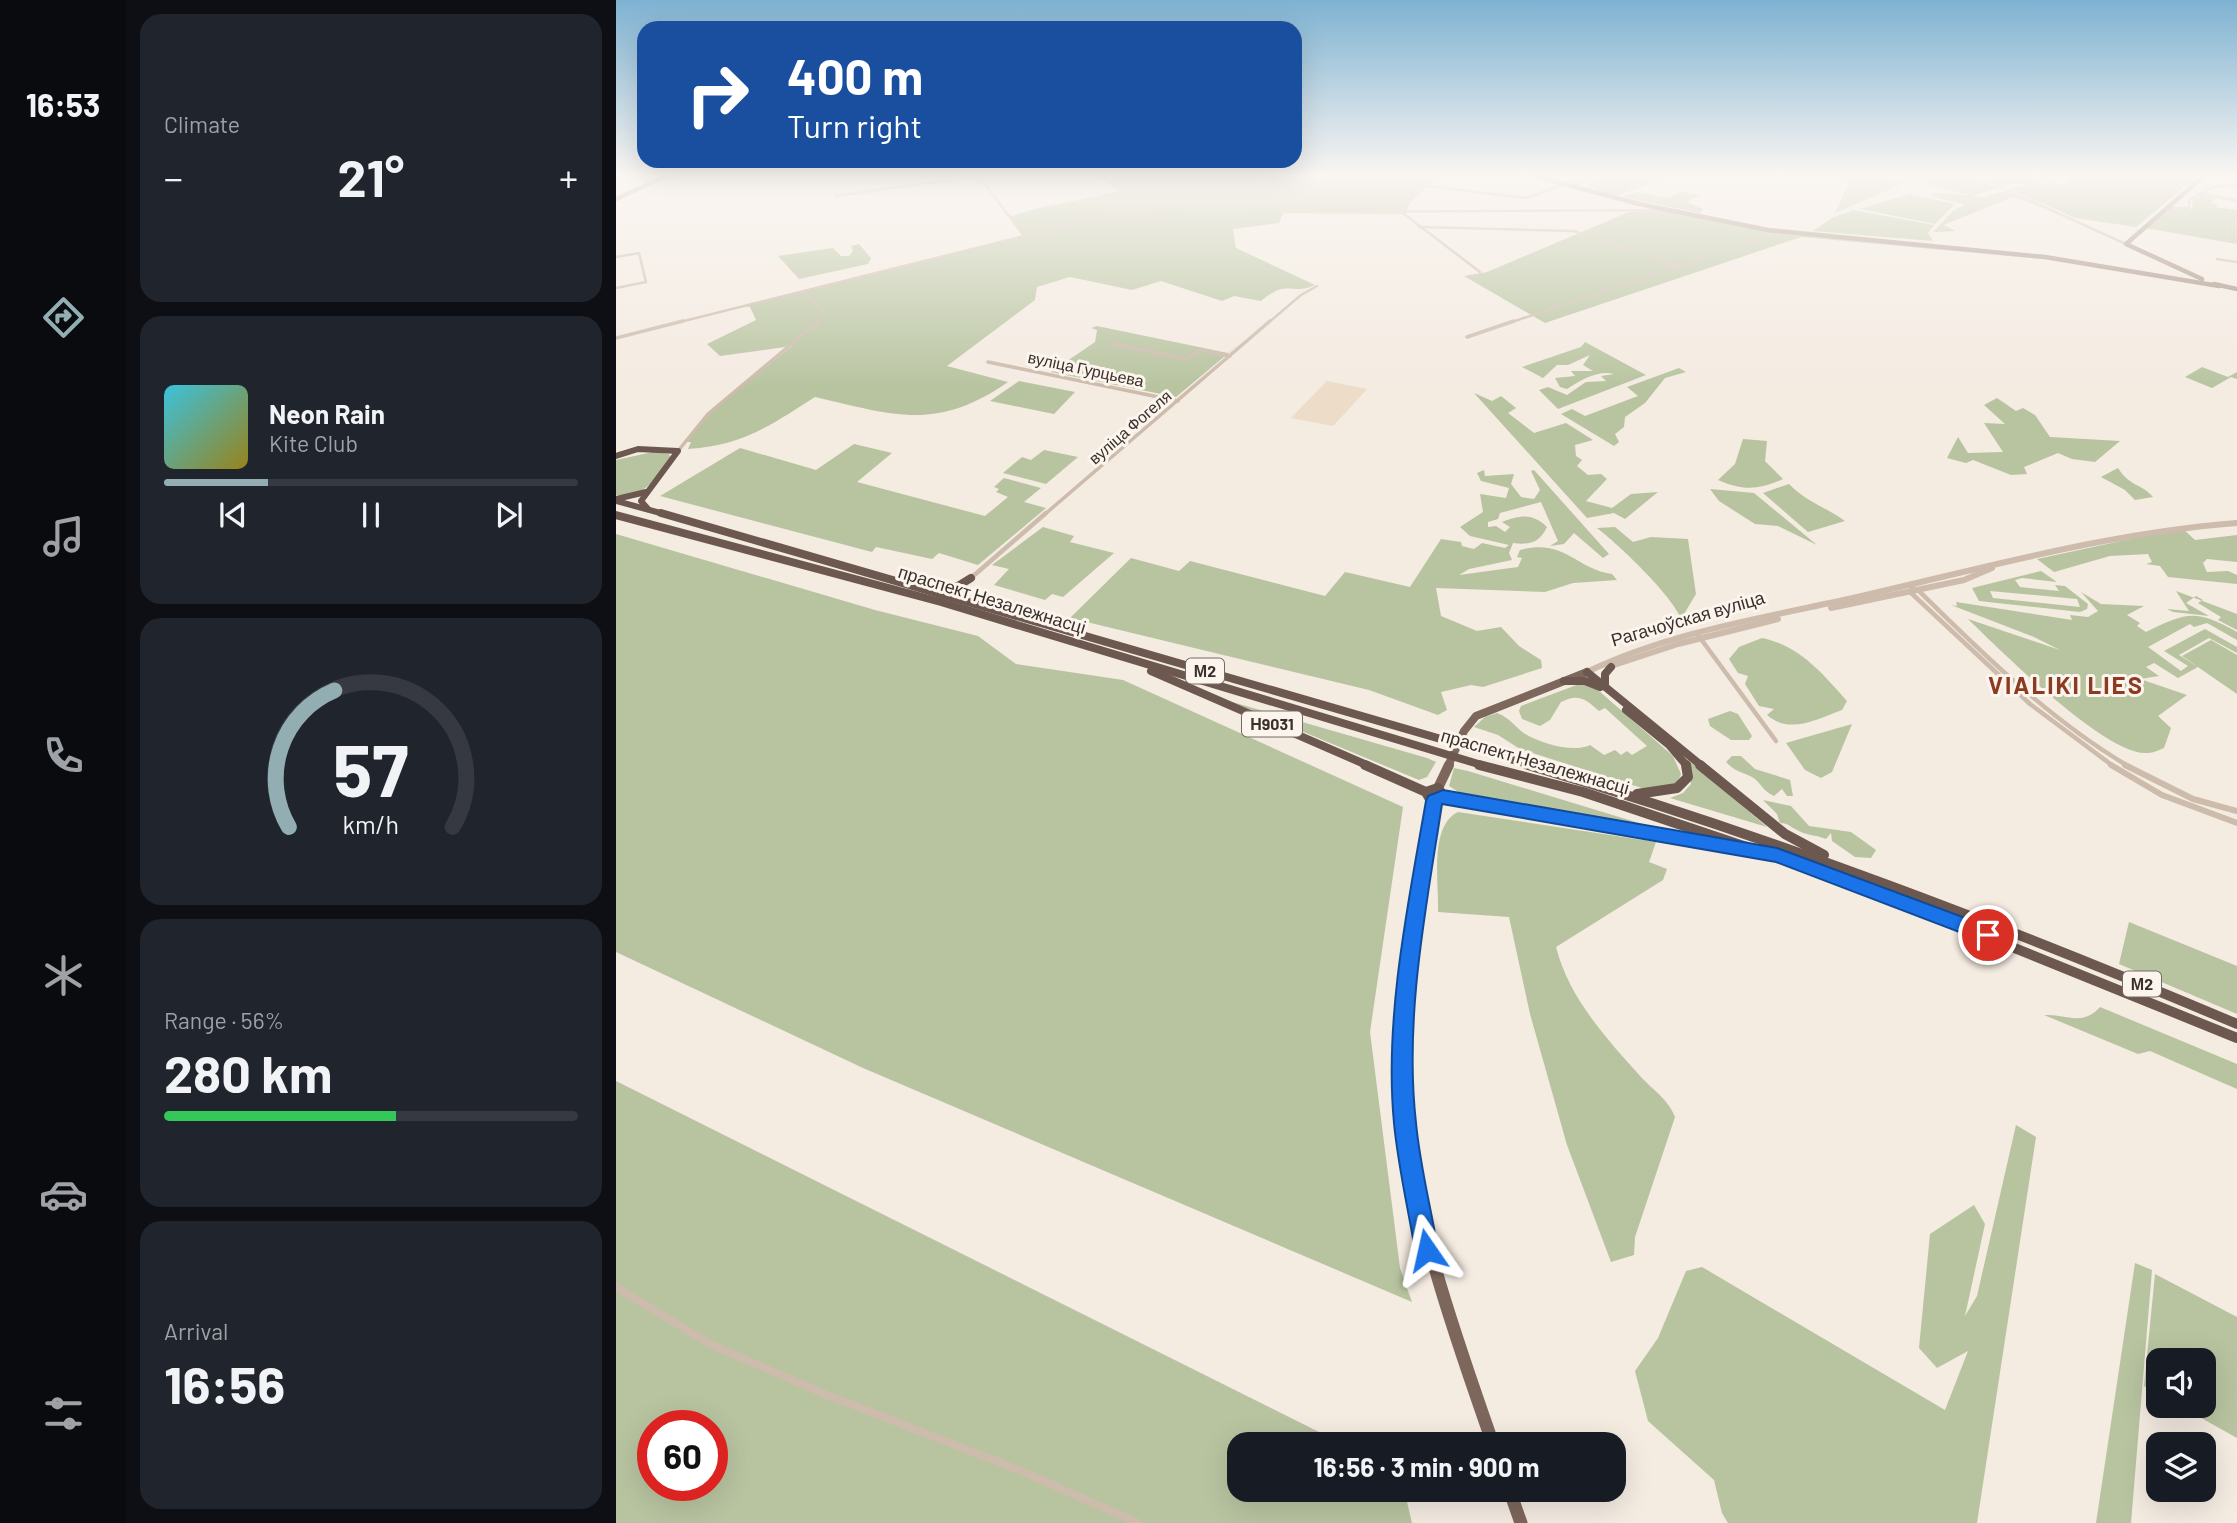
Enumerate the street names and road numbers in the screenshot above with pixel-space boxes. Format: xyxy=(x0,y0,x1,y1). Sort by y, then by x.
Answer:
street label: вуліца Гурцьева xyxy=(1026,347,1146,390)
street label: вуліца Фогеля xyxy=(1085,386,1175,468)
street label: праспект Незалежнасці xyxy=(896,560,1089,638)
street label: Рагачоўская вуліца xyxy=(1608,585,1768,651)
road number: М2 xyxy=(1186,658,1224,684)
road number: Н9031 xyxy=(1242,712,1302,736)
street label: праспект Незалежнасці xyxy=(1439,724,1632,798)
road number: М2 xyxy=(2123,972,2161,996)

